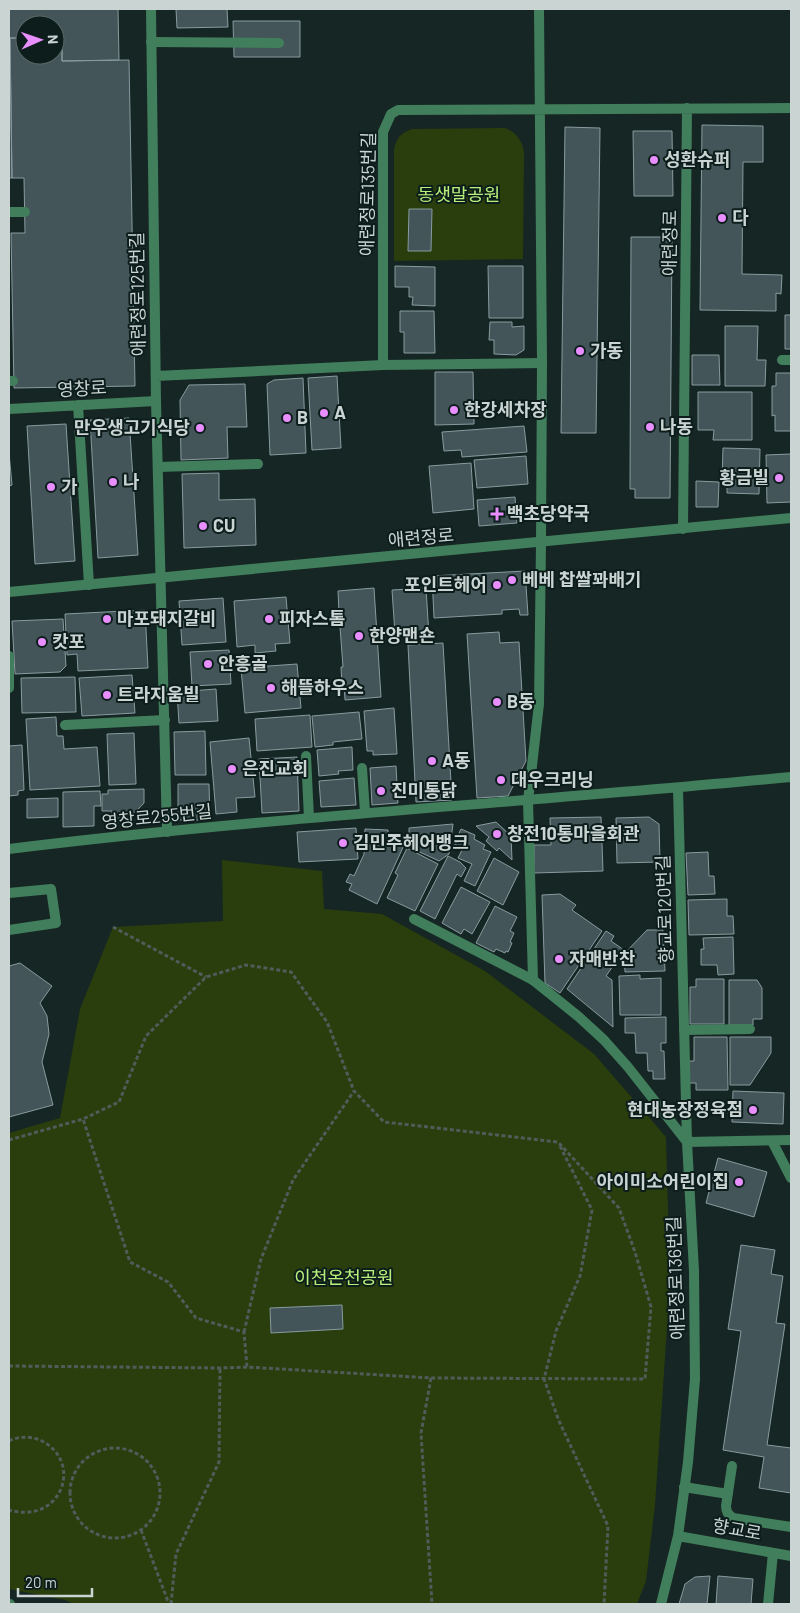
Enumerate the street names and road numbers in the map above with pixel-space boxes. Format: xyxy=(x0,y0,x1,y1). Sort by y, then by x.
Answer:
street label: 애련정로135번길 xyxy=(355,132,379,256)
street label: 애련정로 xyxy=(657,210,681,276)
street label: 애련정로125번길 xyxy=(125,232,149,356)
street label: 영창로 xyxy=(57,376,107,400)
street label: 애련정로 xyxy=(387,523,455,551)
street label: 영창로255번길 xyxy=(101,799,213,833)
street label: 향교로120번길 xyxy=(651,854,677,964)
street label: 애련정로136번길 xyxy=(662,1216,688,1340)
street label: 향교로 xyxy=(711,1514,764,1544)

